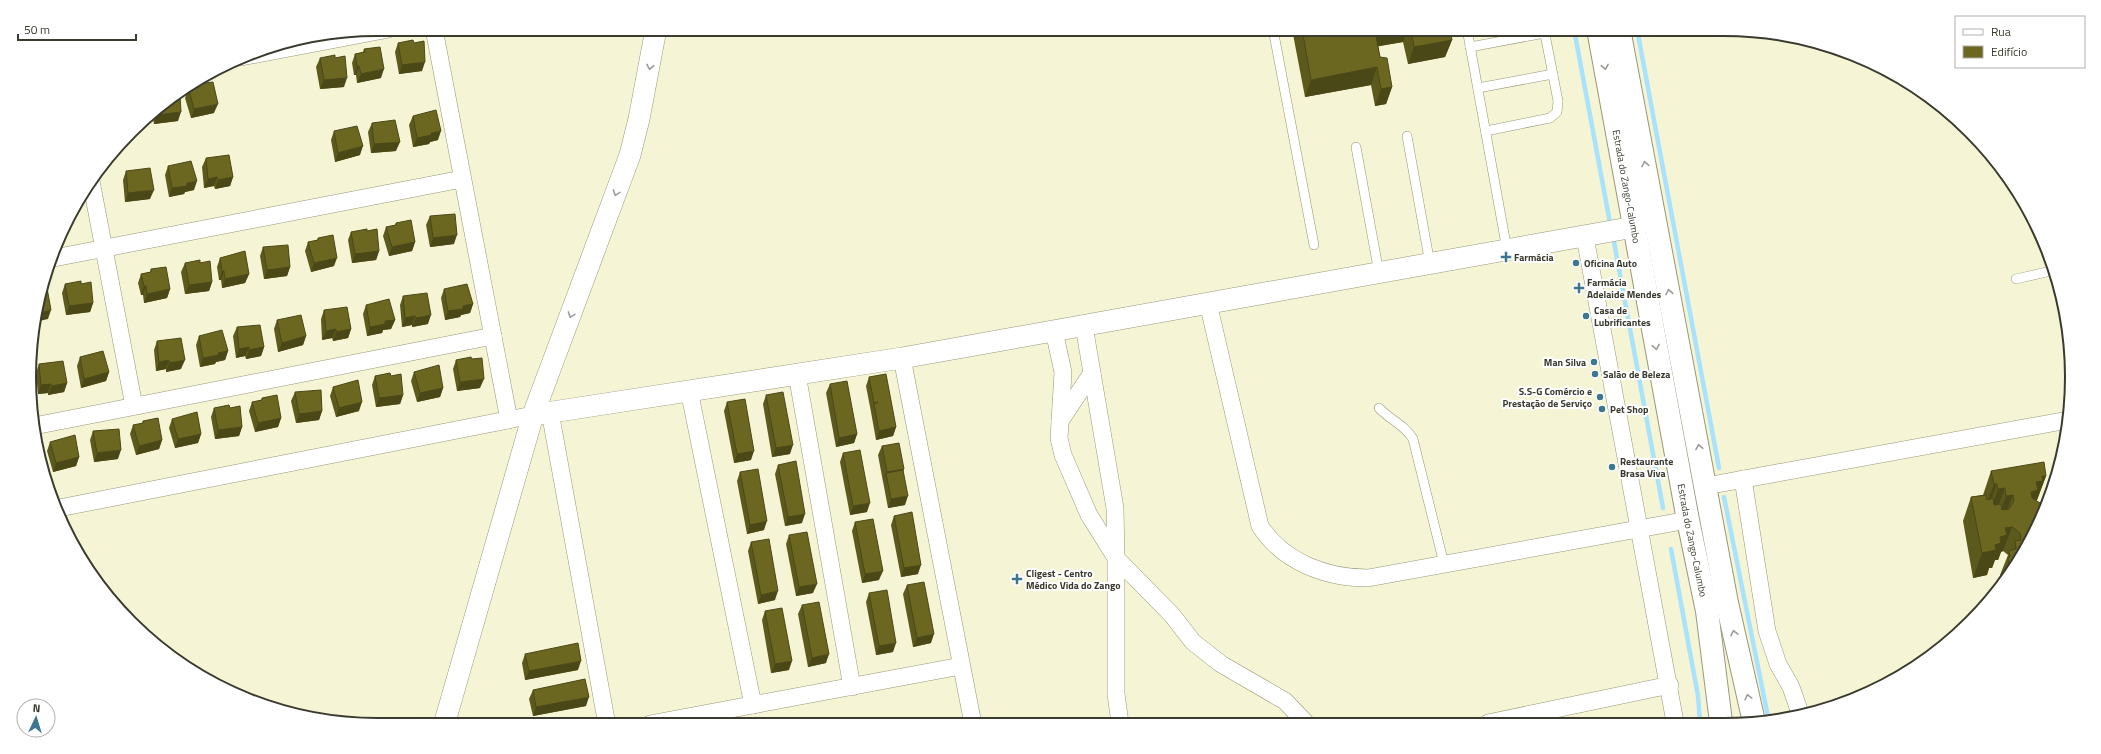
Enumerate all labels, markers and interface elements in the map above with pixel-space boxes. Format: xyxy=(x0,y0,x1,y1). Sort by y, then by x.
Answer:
scale bar xyxy=(18,16,136,42)
legend xyxy=(1955,16,2085,68)
text: 50 m xyxy=(24,20,50,39)
text: Rua xyxy=(1991,22,2011,41)
text: Edifício xyxy=(1991,42,2027,61)
one-way arrow xyxy=(646,64,655,71)
one-way arrow xyxy=(1601,64,1609,70)
street label: Estrada do Zango-Calumbo xyxy=(1609,128,1645,244)
one-way arrow xyxy=(1641,161,1650,167)
one-way arrow xyxy=(612,189,620,196)
place label: Farmácia xyxy=(1514,250,1554,265)
marker: Farmácia xyxy=(1501,252,1511,262)
place label: Oficina Auto xyxy=(1584,256,1637,271)
marker: Oficina Auto xyxy=(1571,258,1581,268)
place label: Farmácia Adelaide Mendes xyxy=(1587,275,1661,302)
marker: Farmácia Adelaide Mendes xyxy=(1574,283,1584,293)
one-way arrow xyxy=(1666,289,1674,295)
place label: Casa de Lubrificantes xyxy=(1594,303,1651,330)
one-way arrow xyxy=(567,311,575,318)
marker: Casa de Lubrificantes xyxy=(1581,311,1591,321)
one-way arrow xyxy=(1652,344,1660,350)
place label: Man Silva xyxy=(1544,355,1586,370)
marker: Man Silva xyxy=(1589,357,1599,367)
place label: Salão de Beleza xyxy=(1603,367,1670,382)
marker: Salão de Beleza xyxy=(1590,369,1600,379)
place label: S.S-G Comércio e Prestação de Serviço xyxy=(1502,384,1592,411)
marker: S.S-G Comércio e Prestação de Serviço xyxy=(1595,392,1605,402)
place label: Pet Shop xyxy=(1610,402,1649,417)
marker: Pet Shop xyxy=(1597,404,1607,414)
one-way arrow xyxy=(1695,444,1703,450)
place label: Restaurante Brasa Viva xyxy=(1620,454,1673,481)
marker: Restaurante Brasa Viva xyxy=(1607,462,1617,472)
street label: Estrada do Zango-Calumbo xyxy=(1674,483,1711,598)
place label: Cligest - Centro Médico Vida do Zango xyxy=(1026,566,1121,593)
marker: Cligest - Centro Médico Vida do Zango xyxy=(1011,573,1023,585)
one-way arrow xyxy=(1730,630,1738,636)
one-way arrow xyxy=(1744,693,1753,700)
north arrow xyxy=(16,698,56,738)
text: N xyxy=(32,700,41,716)

